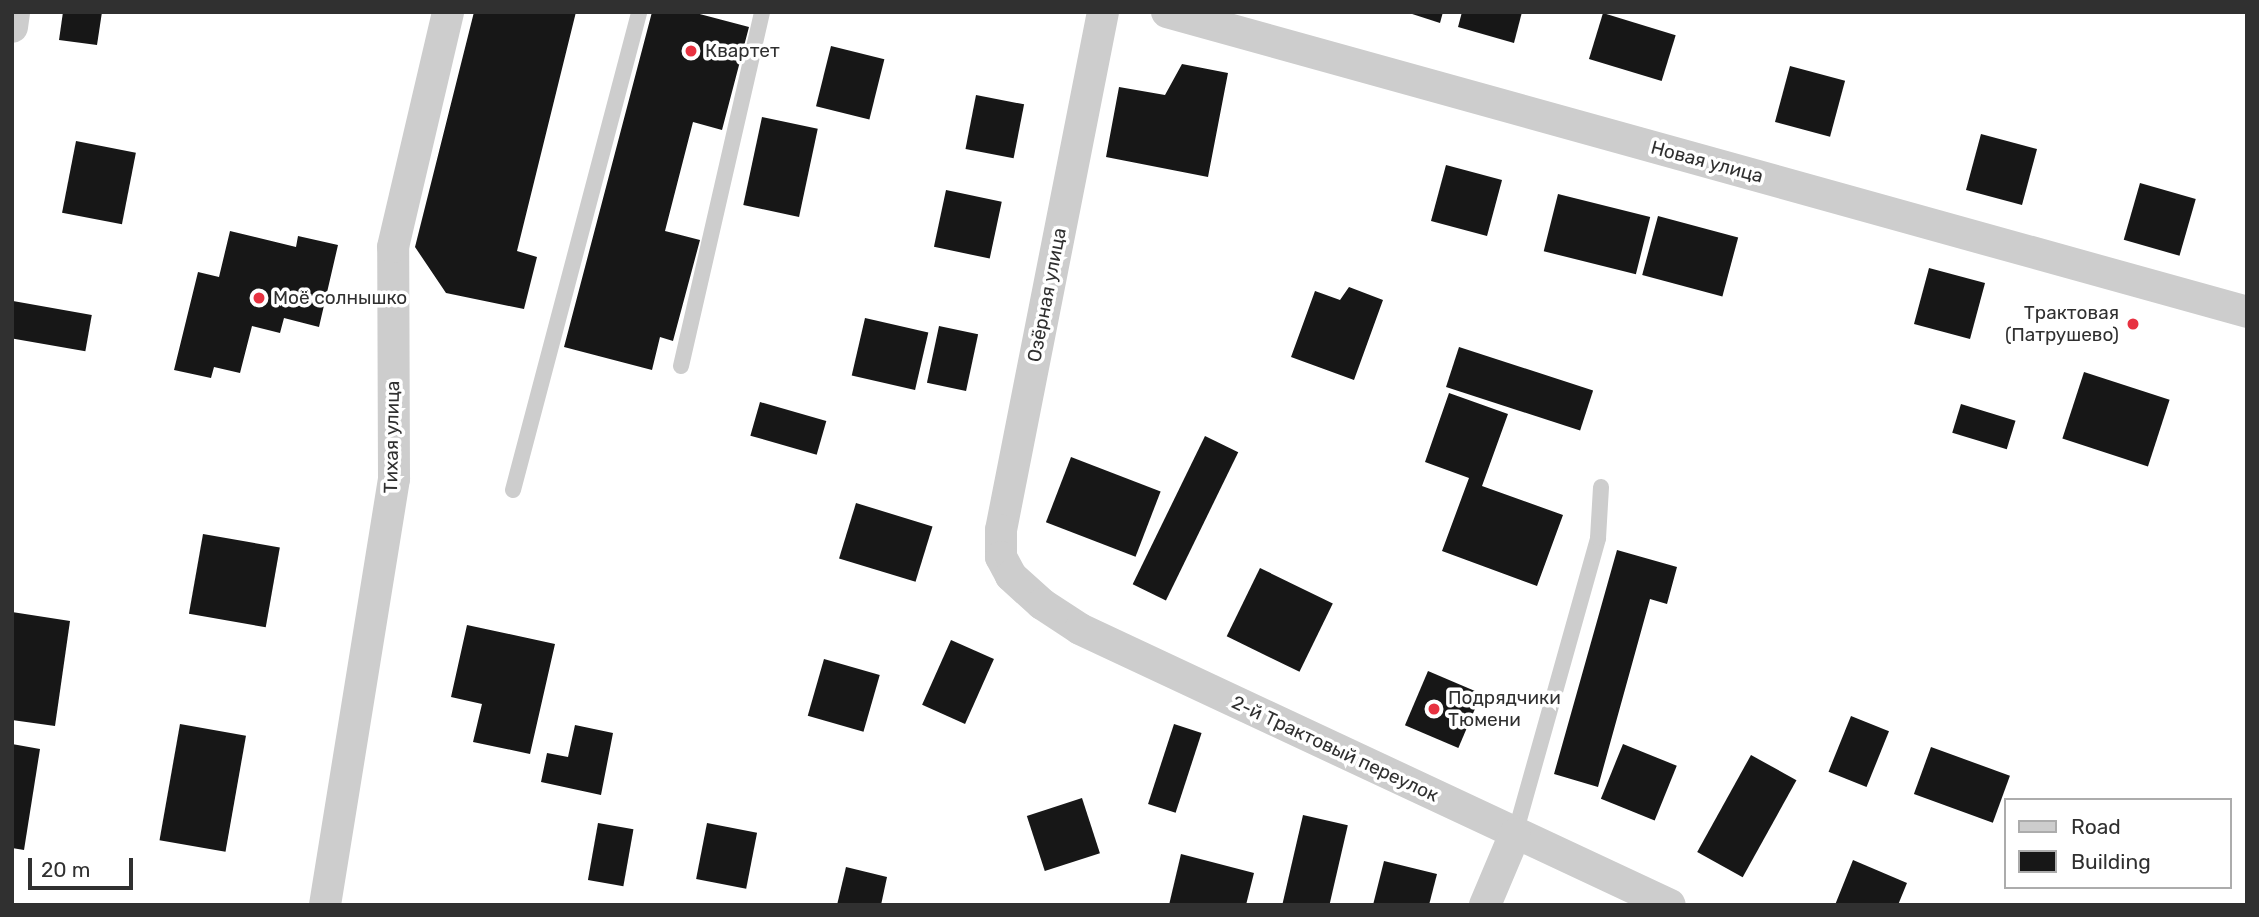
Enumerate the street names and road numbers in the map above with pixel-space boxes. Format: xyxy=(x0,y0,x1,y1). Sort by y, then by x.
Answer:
street label: Новая улица xyxy=(1648,136,1766,188)
street label: Озёрная улица xyxy=(1023,226,1071,364)
street label: Тихая улица xyxy=(380,380,404,494)
street label: 2-й Трактовый переулок xyxy=(1228,691,1442,807)

